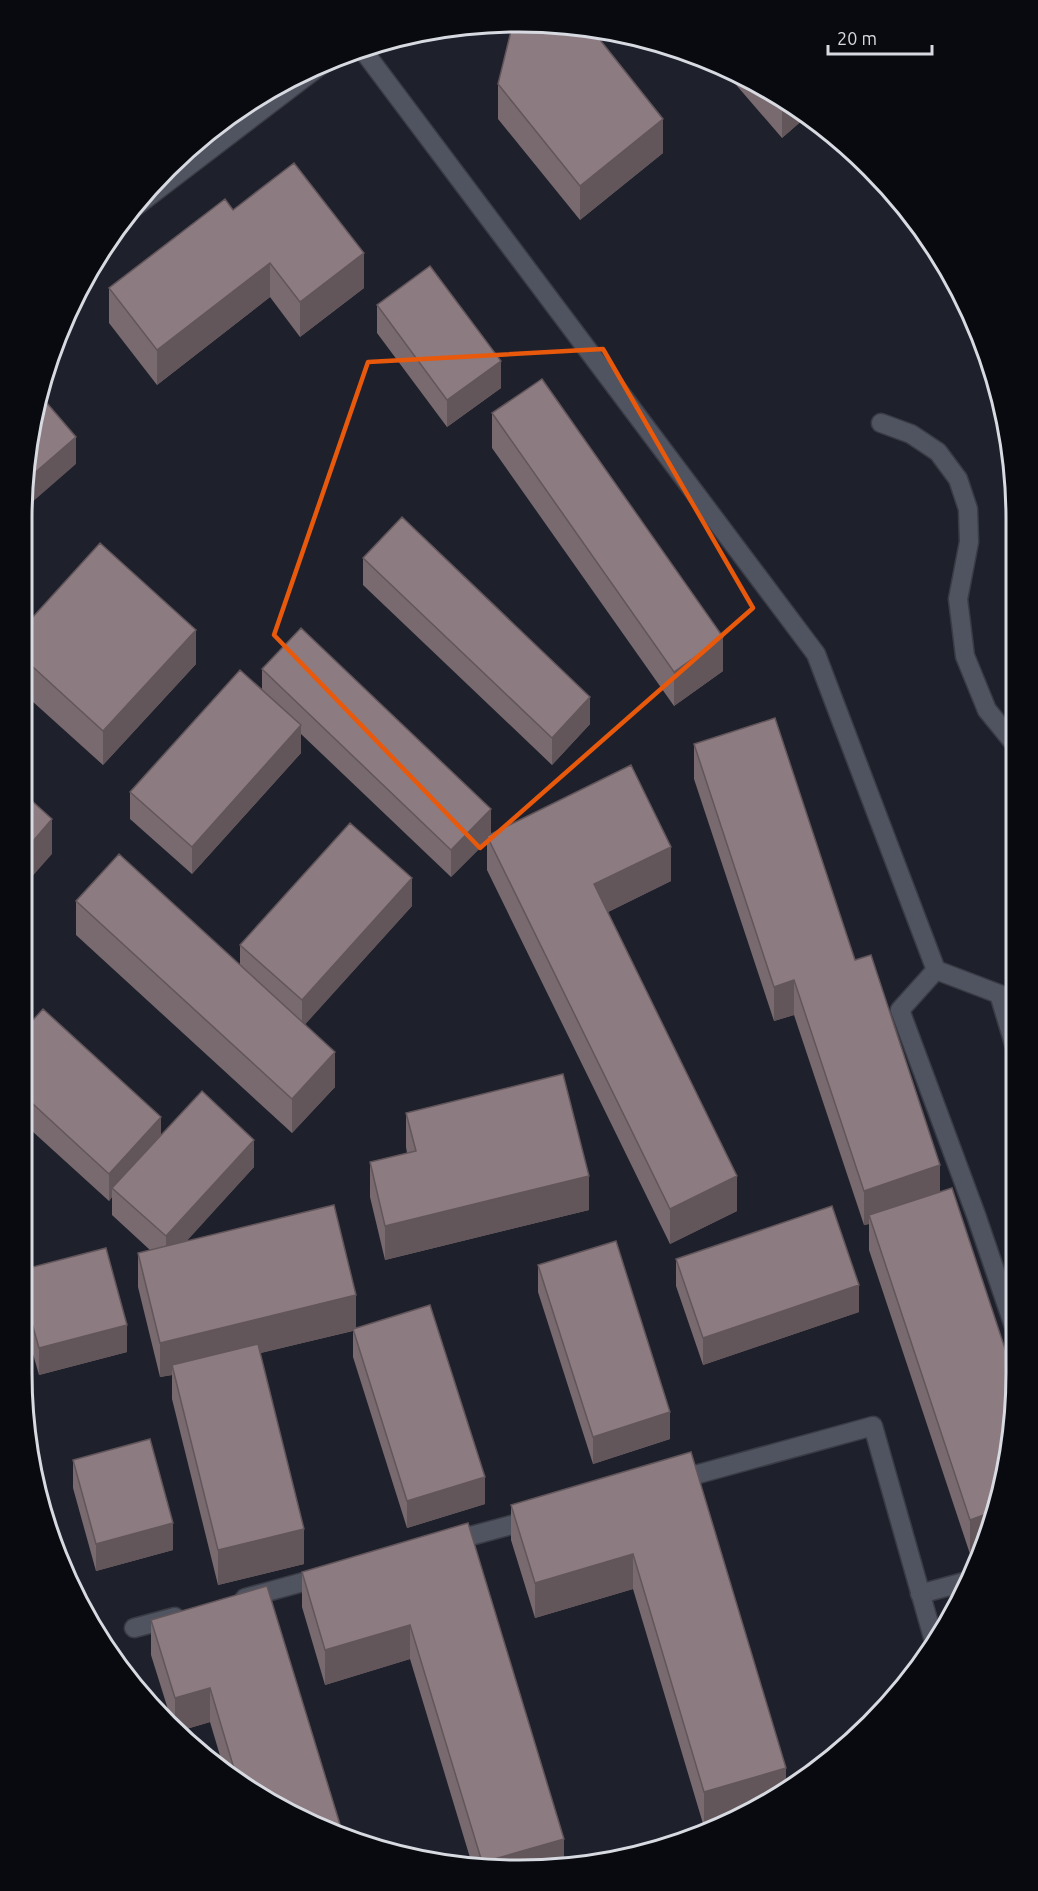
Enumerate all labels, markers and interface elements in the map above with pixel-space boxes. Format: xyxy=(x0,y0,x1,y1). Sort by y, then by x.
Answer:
scale bar xyxy=(828,18,932,56)
text: 20 m xyxy=(837,28,877,48)

